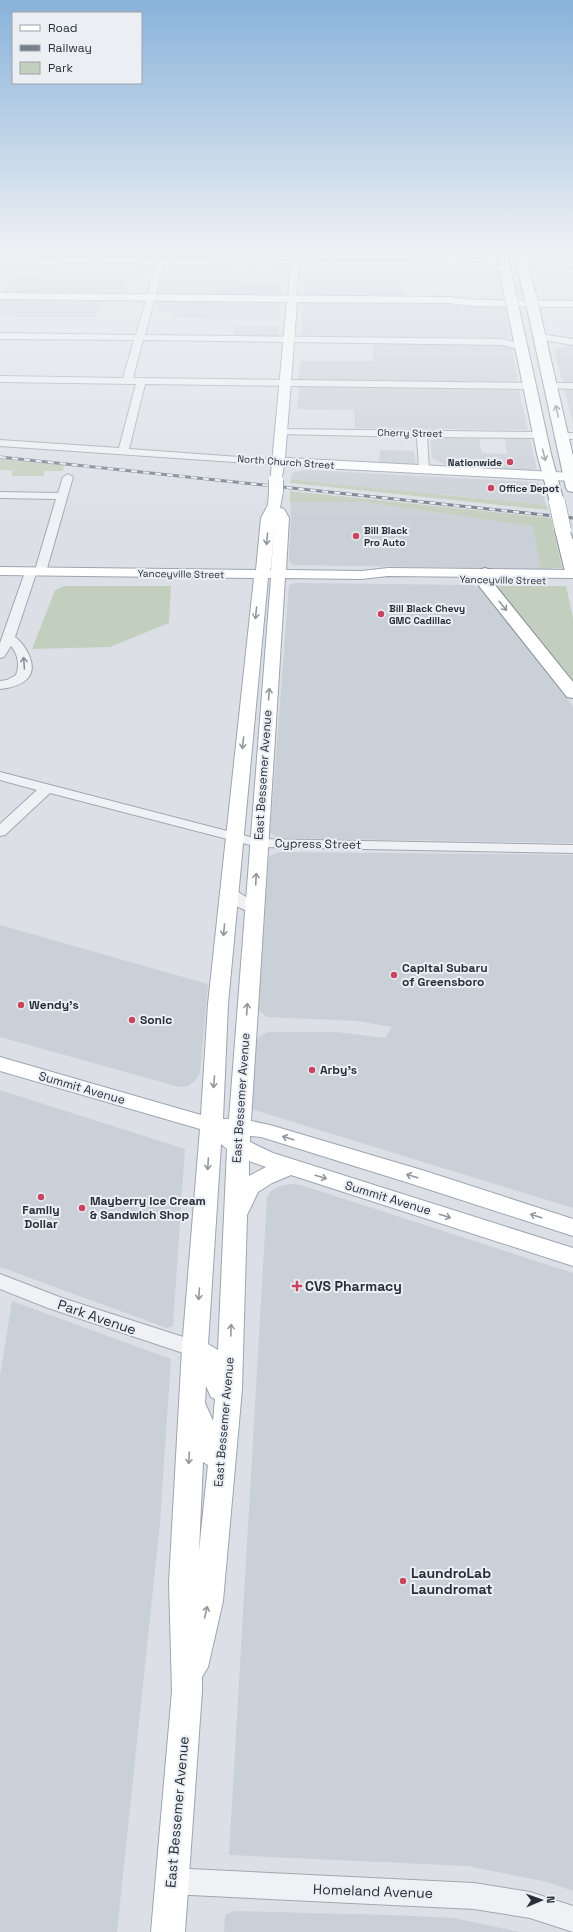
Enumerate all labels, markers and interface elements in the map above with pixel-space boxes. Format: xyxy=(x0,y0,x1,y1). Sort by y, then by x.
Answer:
legend xyxy=(12,12,142,84)
text: Road xyxy=(48,20,77,36)
text: Railway xyxy=(48,40,92,56)
text: Park xyxy=(48,60,73,76)
one-way arrow xyxy=(553,405,561,418)
street label: Cherry Street xyxy=(377,426,443,440)
one-way arrow xyxy=(541,449,548,462)
street label: North Church Street xyxy=(237,452,335,472)
place label: Nationwide xyxy=(448,456,502,469)
marker: Nationwide xyxy=(505,457,515,467)
place label: Office Depot xyxy=(499,482,560,495)
marker: Office Depot xyxy=(486,483,496,493)
place label: Bill Black Pro Auto xyxy=(364,524,408,549)
marker: Bill Black Pro Auto xyxy=(351,531,361,541)
one-way arrow xyxy=(263,532,270,545)
street label: Yanceyville Street xyxy=(137,567,225,581)
street label: Yanceyville Street xyxy=(459,573,547,587)
one-way arrow xyxy=(499,601,508,612)
place label: Bill Black Chevy GMC Cadillac xyxy=(389,602,465,627)
one-way arrow xyxy=(253,606,260,619)
marker: Bill Black Chevy GMC Cadillac xyxy=(376,609,386,619)
one-way arrow xyxy=(21,656,28,669)
one-way arrow xyxy=(266,688,273,701)
street label: East Bessemer Avenue xyxy=(250,709,276,841)
one-way arrow xyxy=(239,736,247,749)
street label: Cypress Street xyxy=(275,835,361,853)
one-way arrow xyxy=(253,873,260,886)
one-way arrow xyxy=(221,923,228,936)
place label: Capital Subaru of Greensboro xyxy=(402,960,488,990)
marker: Capital Subaru of Greensboro xyxy=(389,970,399,980)
place label: Wendy's xyxy=(29,997,79,1013)
marker: Wendy's xyxy=(16,1000,26,1010)
one-way arrow xyxy=(244,1003,251,1016)
place label: Sonic xyxy=(140,1012,172,1028)
marker: Sonic xyxy=(127,1015,137,1025)
street label: East Bessemer Avenue xyxy=(228,1032,254,1164)
place label: Arby's xyxy=(320,1062,357,1078)
marker: Arby's xyxy=(307,1065,317,1075)
street label: Summit Avenue xyxy=(37,1068,127,1108)
one-way arrow xyxy=(211,1075,218,1088)
one-way arrow xyxy=(281,1134,294,1141)
one-way arrow xyxy=(204,1157,211,1170)
one-way arrow xyxy=(406,1172,419,1179)
one-way arrow xyxy=(314,1174,327,1181)
street label: Summit Avenue xyxy=(343,1177,433,1219)
marker: Family Dollar xyxy=(36,1192,46,1202)
place label: Mayberry Ice Cream & Sandwich Shop xyxy=(90,1193,206,1223)
place label: Family Dollar xyxy=(22,1202,60,1232)
marker: Mayberry Ice Cream & Sandwich Shop xyxy=(77,1203,87,1213)
one-way arrow xyxy=(530,1211,542,1219)
one-way arrow xyxy=(438,1213,451,1220)
place label: CVS Pharmacy xyxy=(305,1277,402,1295)
marker: CVS Pharmacy xyxy=(292,1281,302,1291)
one-way arrow xyxy=(195,1287,202,1300)
street label: Park Avenue xyxy=(55,1295,139,1339)
one-way arrow xyxy=(227,1324,235,1337)
street label: East Bessemer Avenue xyxy=(210,1356,238,1488)
one-way arrow xyxy=(186,1451,193,1464)
place label: LaundroLab Laundromat xyxy=(411,1564,492,1598)
marker: LaundroLab Laundromat xyxy=(398,1576,408,1586)
one-way arrow xyxy=(202,1606,210,1619)
street label: East Bessemer Avenue xyxy=(161,1735,193,1889)
street label: Homeland Avenue xyxy=(313,1880,433,1902)
north arrow xyxy=(521,1880,561,1920)
text: N xyxy=(544,1896,558,1904)

